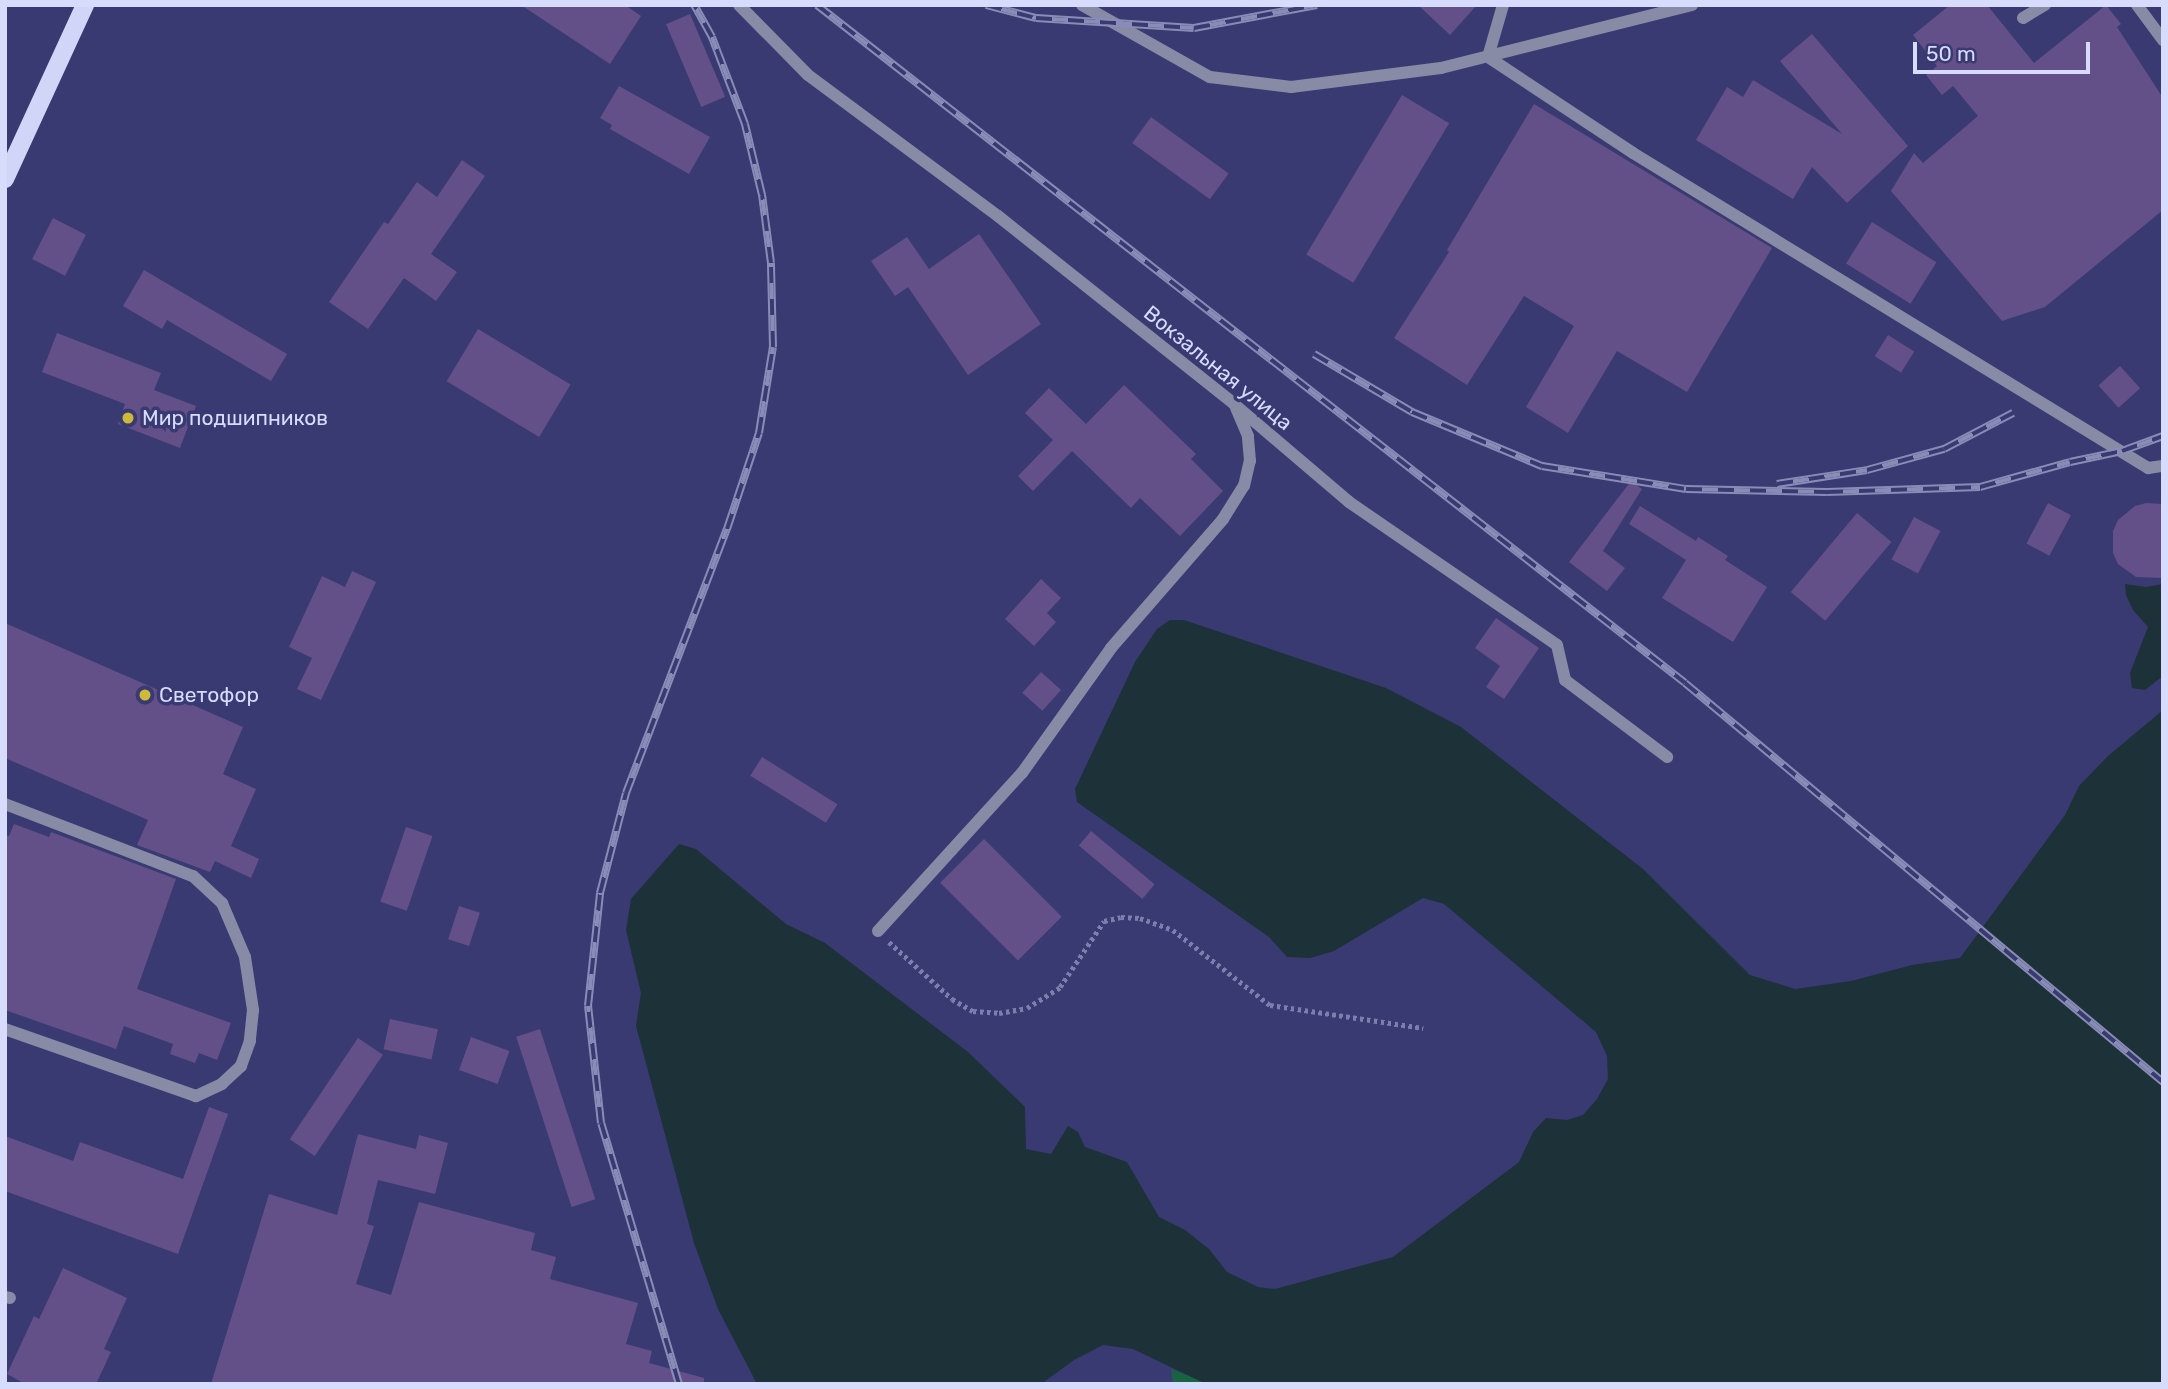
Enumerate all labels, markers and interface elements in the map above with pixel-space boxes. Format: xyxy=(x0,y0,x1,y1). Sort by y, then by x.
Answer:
scale bar xyxy=(1916,28,2093,72)
text: 50 m xyxy=(1926,41,1976,66)
street label: Вокзальная улица xyxy=(1139,300,1297,436)
place label: Мир подшипников xyxy=(142,405,328,431)
marker: Мир подшипников xyxy=(120,410,136,426)
place label: Светофор xyxy=(159,682,259,708)
marker: Светофор xyxy=(137,687,153,703)

